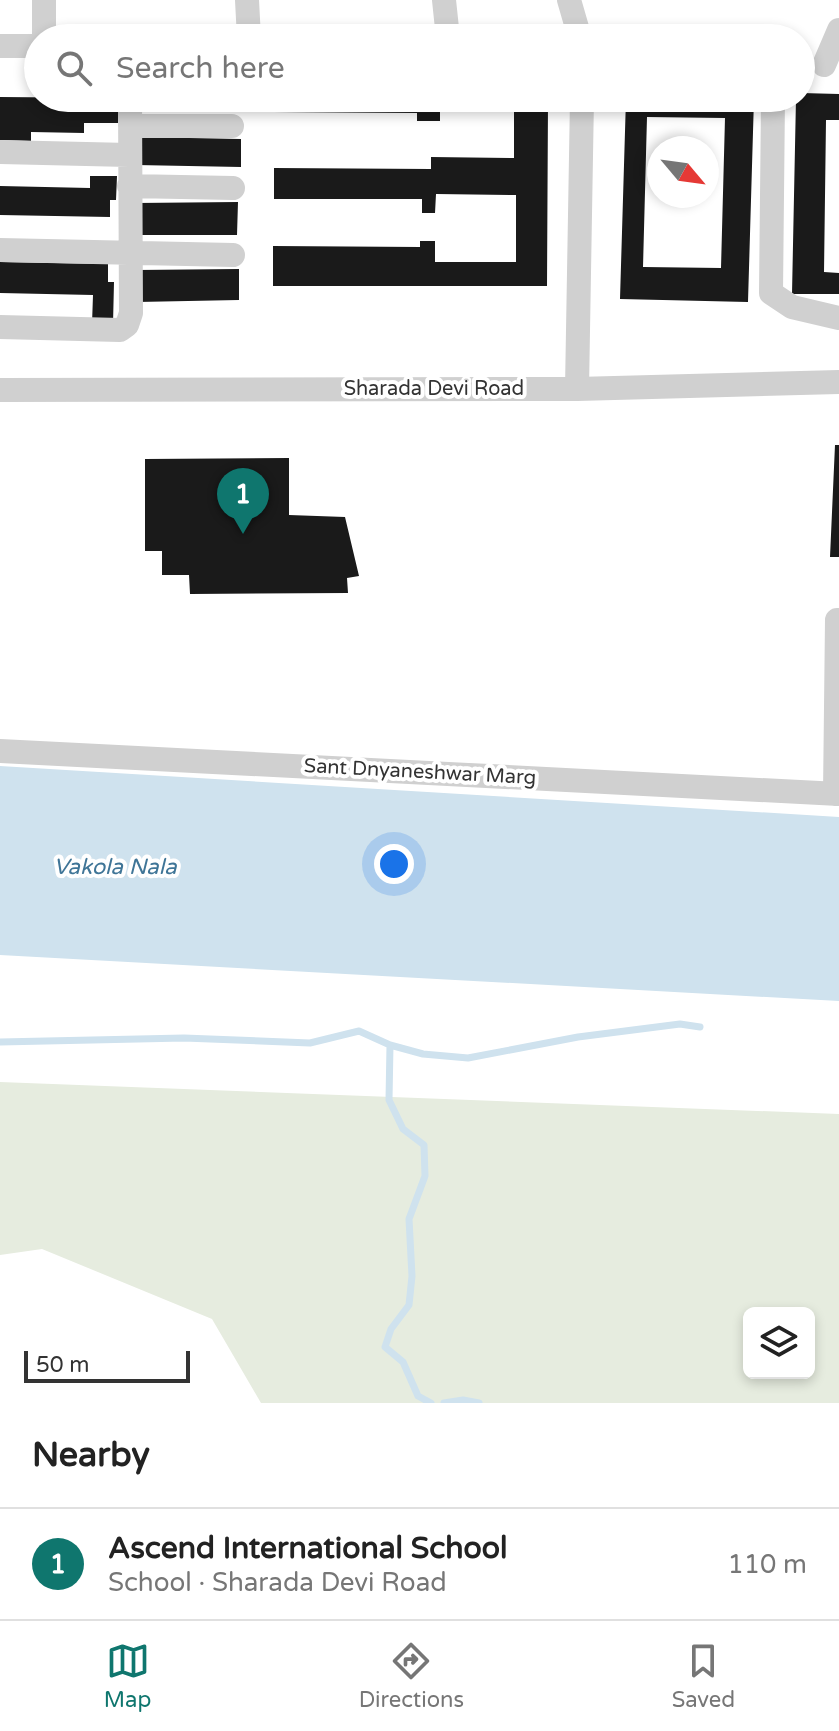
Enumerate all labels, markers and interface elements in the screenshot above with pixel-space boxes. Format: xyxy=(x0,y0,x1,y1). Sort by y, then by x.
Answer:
search box xyxy=(24,24,815,112)
icon: search xyxy=(52,46,96,90)
text: Search here xyxy=(116,50,285,87)
north arrow xyxy=(647,136,719,208)
street label: Sharada Devi Road xyxy=(344,377,524,401)
pin: 1 xyxy=(217,468,269,534)
street label: Sant Dnyaneshwar Marg xyxy=(303,754,537,790)
your location xyxy=(374,844,414,884)
water label: Vakola Nala xyxy=(53,854,177,880)
map controls xyxy=(743,1307,815,1379)
button: layers xyxy=(743,1307,815,1379)
scale bar xyxy=(24,1347,190,1383)
text: 50 m xyxy=(36,1352,90,1378)
text: Nearby xyxy=(32,1435,150,1476)
text: Ascend International School xyxy=(108,1530,508,1567)
text: 1 xyxy=(50,1549,66,1580)
text: 110 m xyxy=(727,1549,807,1580)
text: School · Sharada Devi Road xyxy=(108,1567,447,1598)
tab: Map xyxy=(104,1639,151,1713)
tab: Directions xyxy=(359,1639,464,1713)
tab: Saved xyxy=(672,1639,735,1713)

